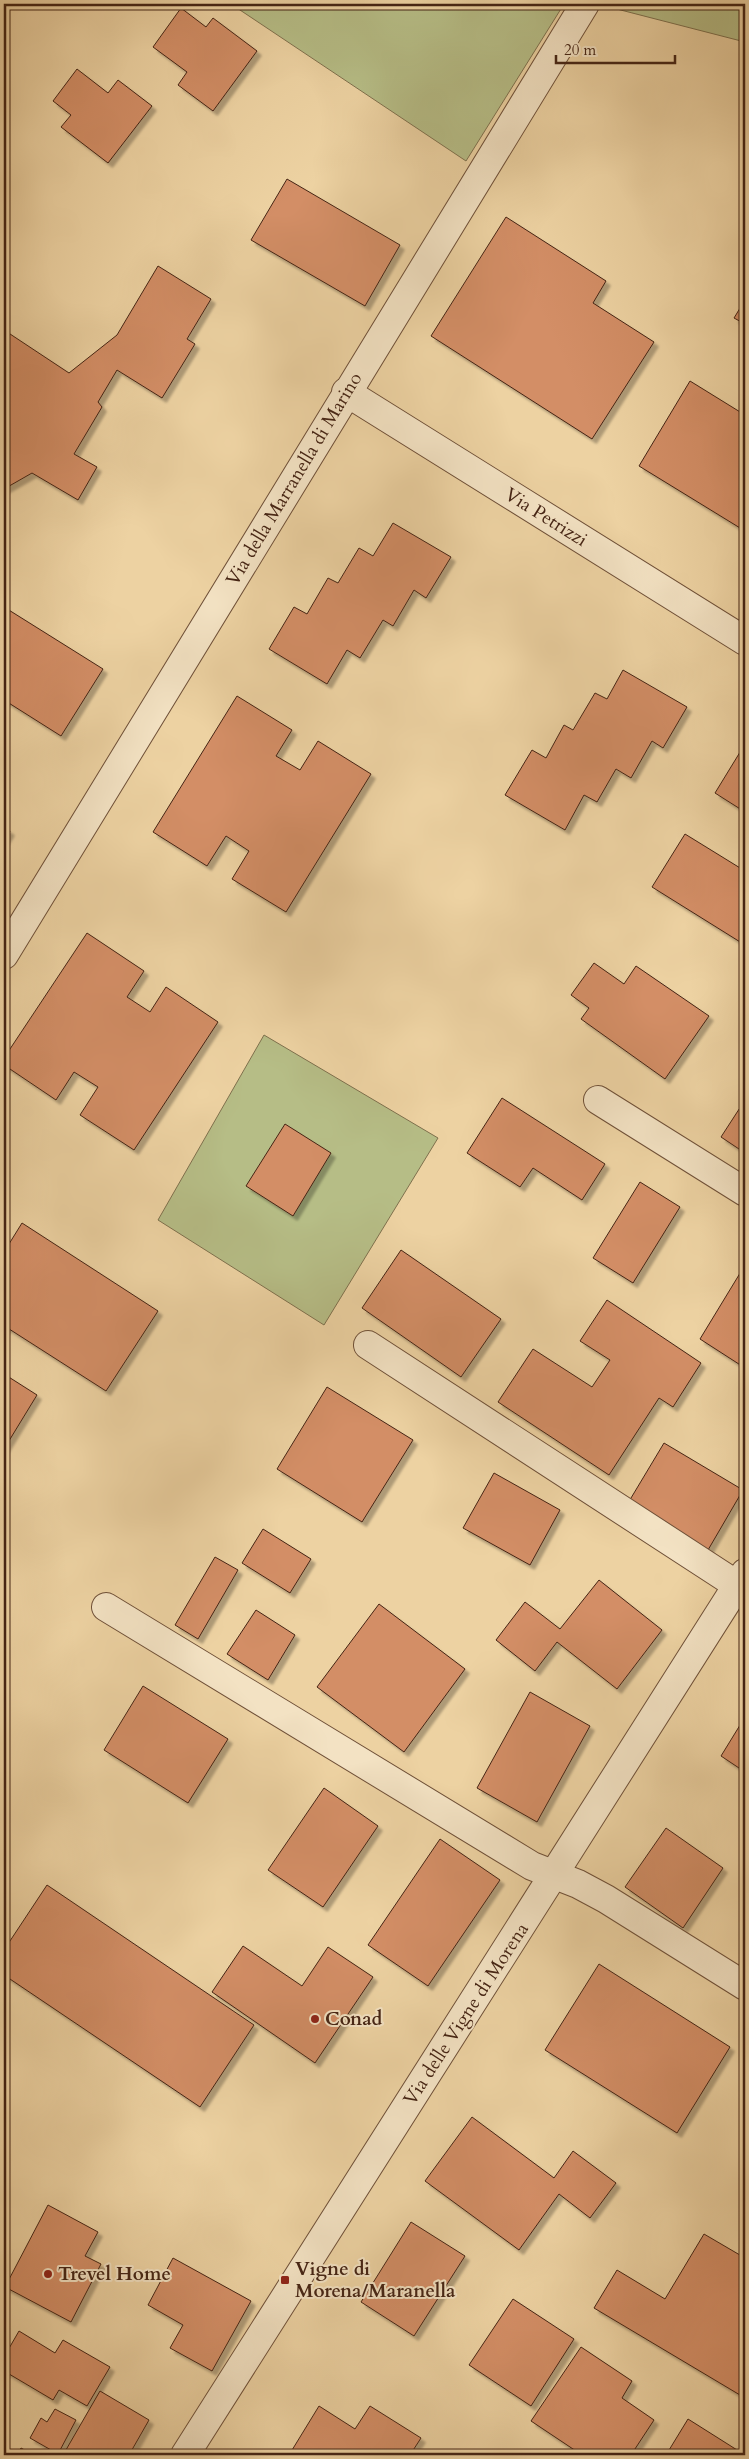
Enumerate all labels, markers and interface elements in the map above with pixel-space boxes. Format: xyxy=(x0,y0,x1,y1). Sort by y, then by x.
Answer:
scale bar xyxy=(556,32,675,64)
text: 20 m xyxy=(564,40,596,60)
street label: Via della Marranella di Marino xyxy=(220,367,368,591)
street label: Via Petrizzi xyxy=(500,481,592,553)
street label: Via delle Vigne di Morena xyxy=(397,1918,535,2110)
place label: Conad xyxy=(325,2006,383,2032)
marker: Conad xyxy=(309,2013,321,2025)
place label: Vigne di Morena/Maranella xyxy=(295,2256,456,2304)
place label: Trevel Home xyxy=(58,2261,171,2287)
marker: Trevel Home xyxy=(42,2268,54,2280)
marker: Vigne di Morena/Maranella xyxy=(279,2274,291,2286)

